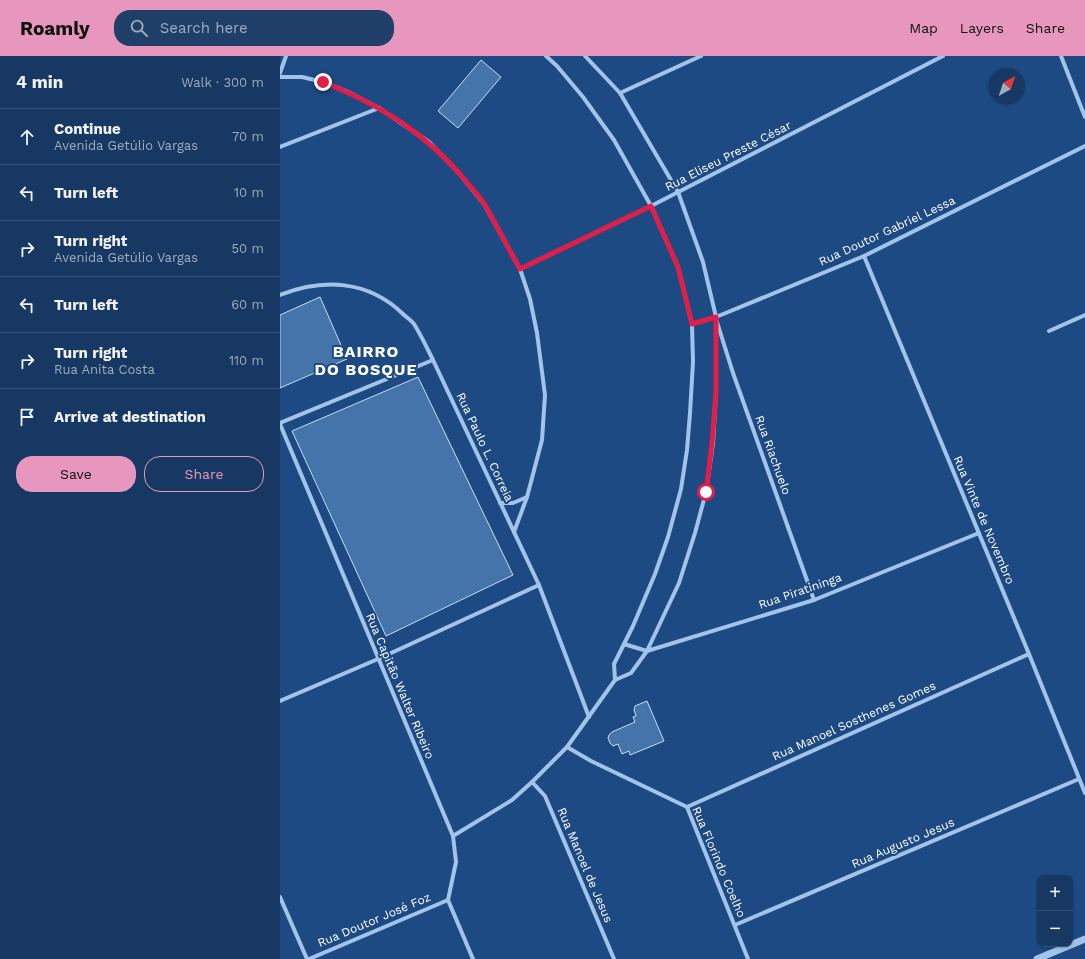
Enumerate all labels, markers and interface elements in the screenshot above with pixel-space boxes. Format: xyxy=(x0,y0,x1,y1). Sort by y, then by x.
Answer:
search box xyxy=(114,10,394,46)
text: Roamly xyxy=(20,17,90,40)
icon: search xyxy=(128,17,150,39)
text: Search here xyxy=(160,19,248,37)
text: Map xyxy=(909,20,938,36)
text: Layers xyxy=(960,20,1004,36)
text: Share xyxy=(1026,20,1065,36)
north arrow xyxy=(989,68,1025,104)
text: 4 min xyxy=(16,72,63,92)
route end xyxy=(314,73,332,91)
text: Walk · 300 m xyxy=(181,75,264,90)
street label: Rua Eliseu Preste César xyxy=(663,118,793,194)
text: Continue xyxy=(54,120,121,138)
icon: ahead xyxy=(16,126,38,148)
text: 70 m xyxy=(232,129,264,144)
text: Avenida Getúlio Vargas xyxy=(54,138,198,153)
icon: left xyxy=(16,182,38,204)
text: Turn left xyxy=(54,184,118,202)
text: 10 m xyxy=(234,185,264,200)
street label: Rua Doutor Gabriel Lessa xyxy=(817,193,958,269)
text: Turn right xyxy=(54,232,127,250)
icon: right xyxy=(16,238,38,260)
text: 50 m xyxy=(232,241,264,256)
text: Avenida Getúlio Vargas xyxy=(54,250,198,265)
icon: left xyxy=(16,294,38,316)
text: Turn left xyxy=(54,296,118,314)
text: 60 m xyxy=(231,297,264,312)
district label: BAIRRO DO BOSQUE xyxy=(314,342,418,379)
text: Turn right xyxy=(54,344,127,362)
icon: right xyxy=(16,350,38,372)
text: 110 m xyxy=(229,353,264,368)
text: Rua Anita Costa xyxy=(54,362,155,377)
street label: Rua Paulo L. Correia xyxy=(454,390,517,504)
icon: arrive xyxy=(16,406,38,428)
text: Arrive at destination xyxy=(54,408,206,426)
street label: Rua Riachuelo xyxy=(752,414,794,496)
street label: Rua Vinte de Novembro xyxy=(951,454,1017,586)
button: Save xyxy=(16,456,136,492)
button: Share xyxy=(144,456,264,492)
route start xyxy=(697,483,715,501)
street label: Rua Piratininga xyxy=(757,570,844,612)
street label: Rua Capitão Walter Ribeiro xyxy=(363,611,437,761)
street label: Rua Manoel Sosthenes Gomes xyxy=(770,678,938,764)
street label: Rua Florindo Coelho xyxy=(689,804,749,920)
street label: Rua Manoel de Jesus xyxy=(554,805,616,925)
street label: Rua Augusto Jesus xyxy=(849,815,957,871)
map controls xyxy=(1037,875,1073,947)
button: + xyxy=(1037,875,1073,911)
street label: Rua Doutor José Foz xyxy=(315,890,433,950)
button: − xyxy=(1037,911,1073,947)

